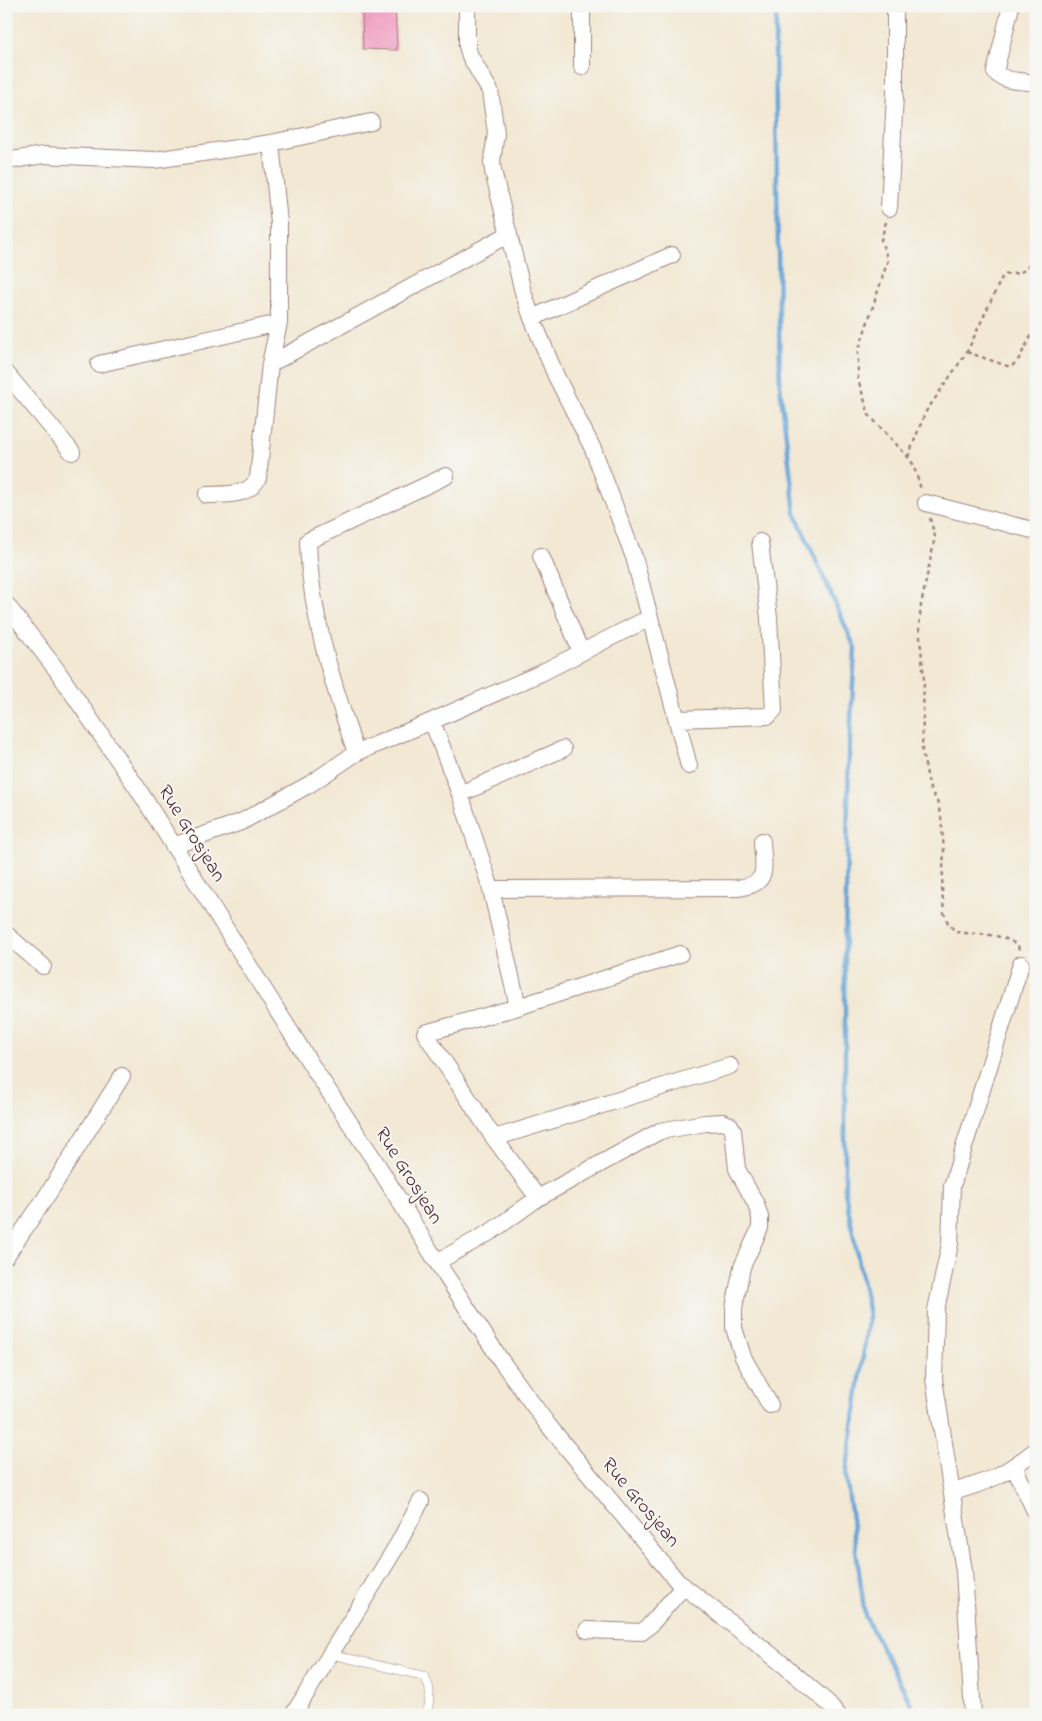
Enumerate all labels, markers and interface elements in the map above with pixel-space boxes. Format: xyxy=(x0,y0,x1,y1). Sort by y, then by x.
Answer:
street label: Rue Grosjean xyxy=(150,780,232,888)
street label: Rue Grosjean xyxy=(367,1122,449,1230)
street label: Rue Grosjean xyxy=(594,1452,686,1554)

